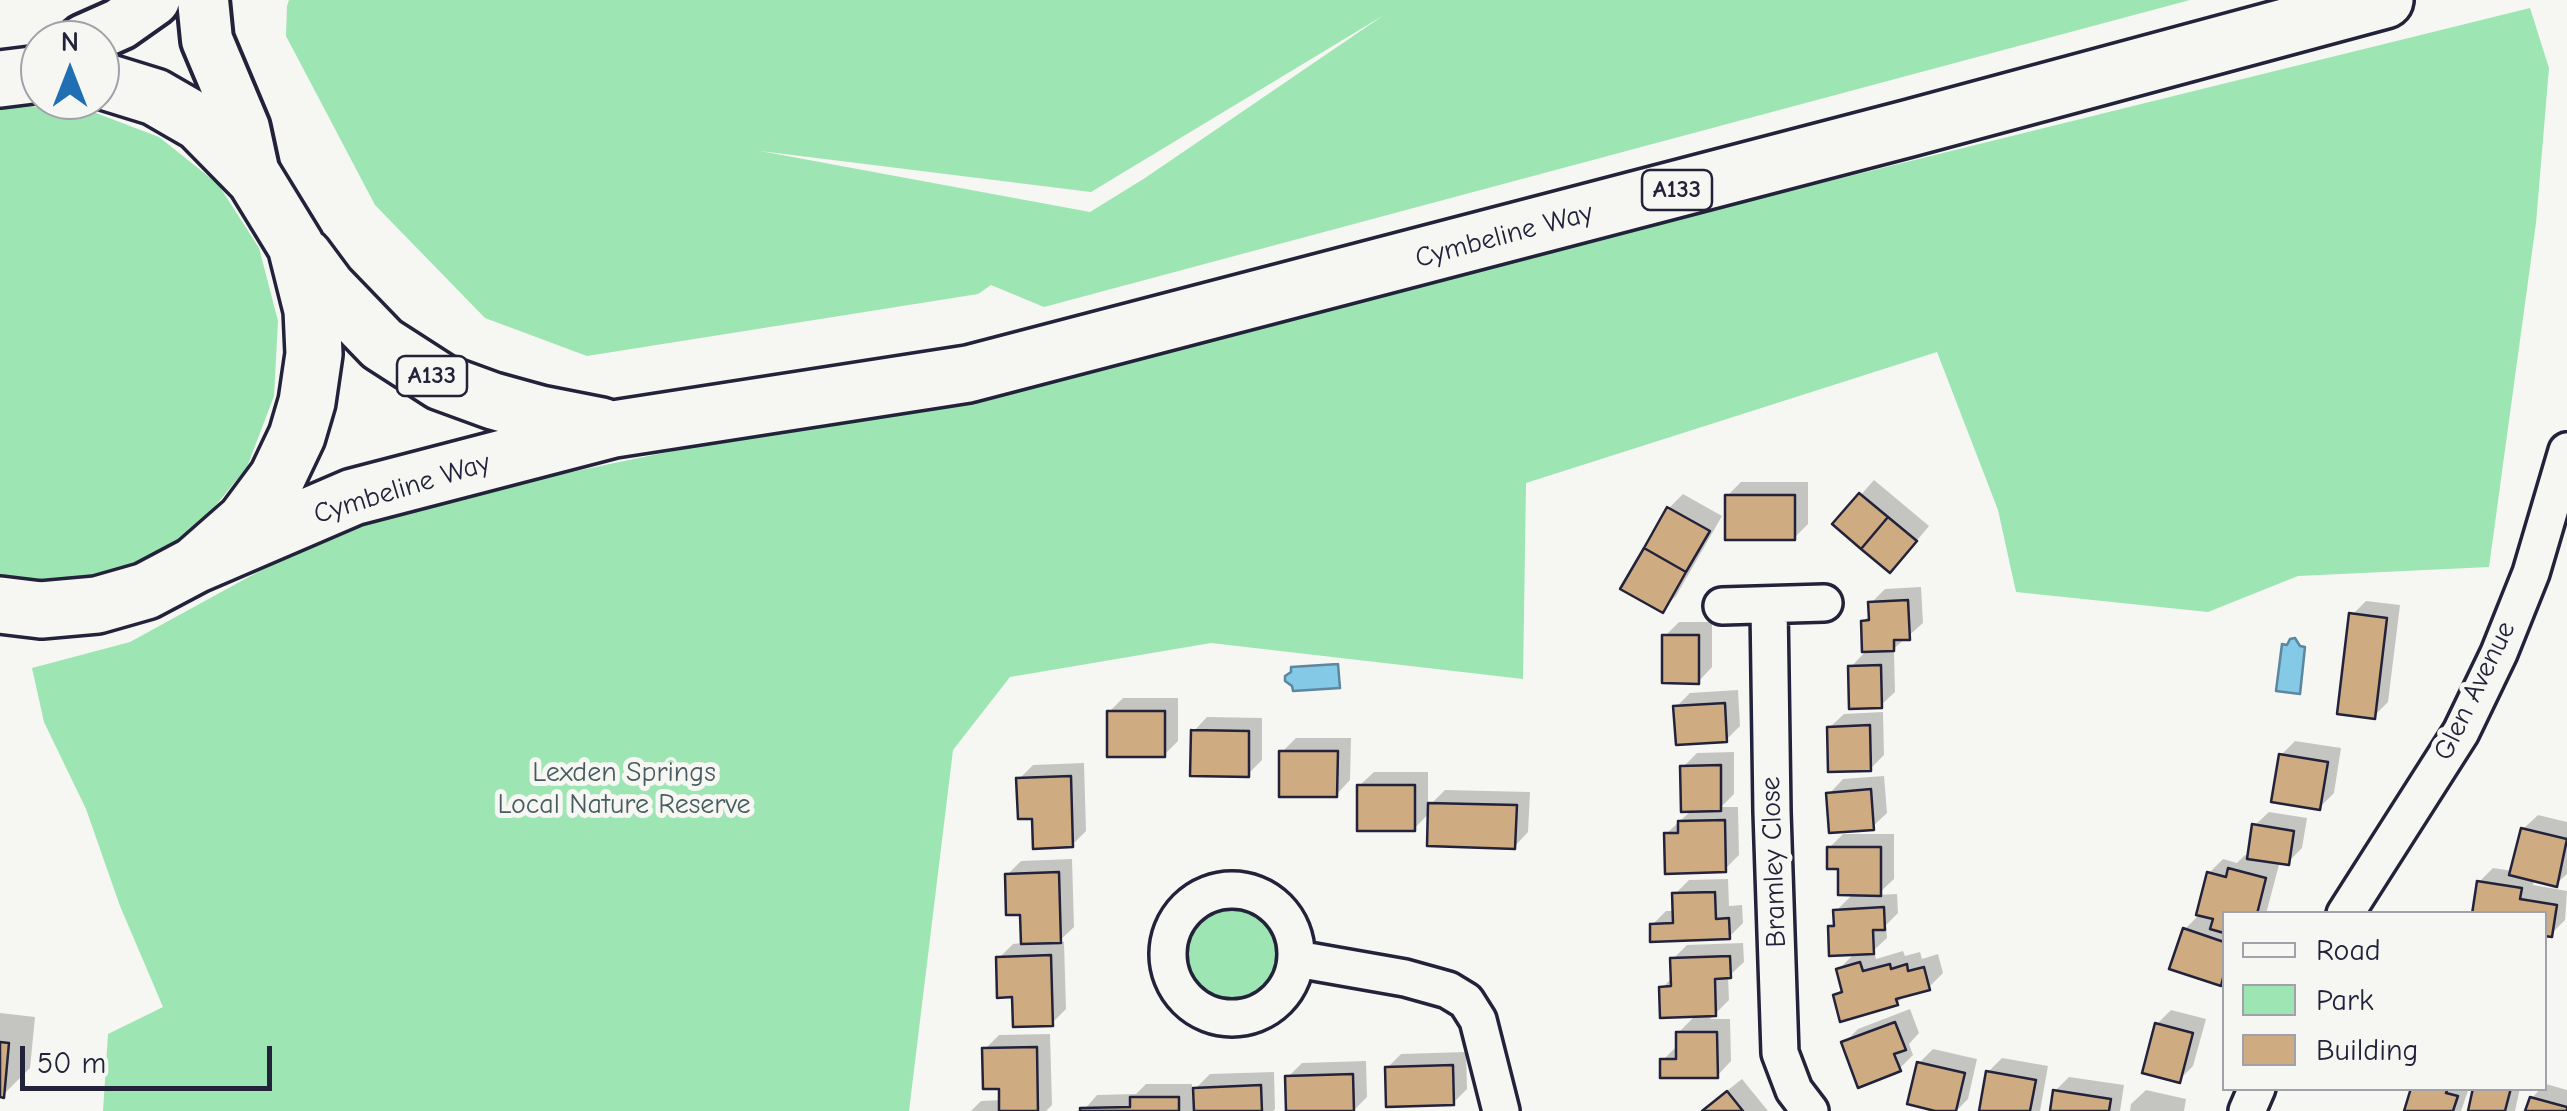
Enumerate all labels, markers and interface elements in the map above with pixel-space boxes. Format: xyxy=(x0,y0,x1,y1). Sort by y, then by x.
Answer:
north arrow xyxy=(20,20,120,120)
text: N xyxy=(61,26,79,58)
road number: A133 xyxy=(1642,170,1712,210)
street label: Cymbeline Way xyxy=(1411,196,1597,276)
road number: A133 xyxy=(397,356,467,396)
street label: Cymbeline Way xyxy=(310,446,494,532)
street label: Glen Avenue xyxy=(2427,616,2523,766)
park label: Lexden Springs Local Nature Reserve xyxy=(497,756,751,822)
street label: Bramley Close xyxy=(1754,776,1794,948)
legend xyxy=(2222,911,2547,1091)
text: Road xyxy=(2316,933,2381,968)
text: Park xyxy=(2316,983,2373,1018)
scale bar xyxy=(25,1026,278,1088)
text: Building xyxy=(2316,1033,2419,1068)
text: 50 m xyxy=(37,1046,106,1081)

